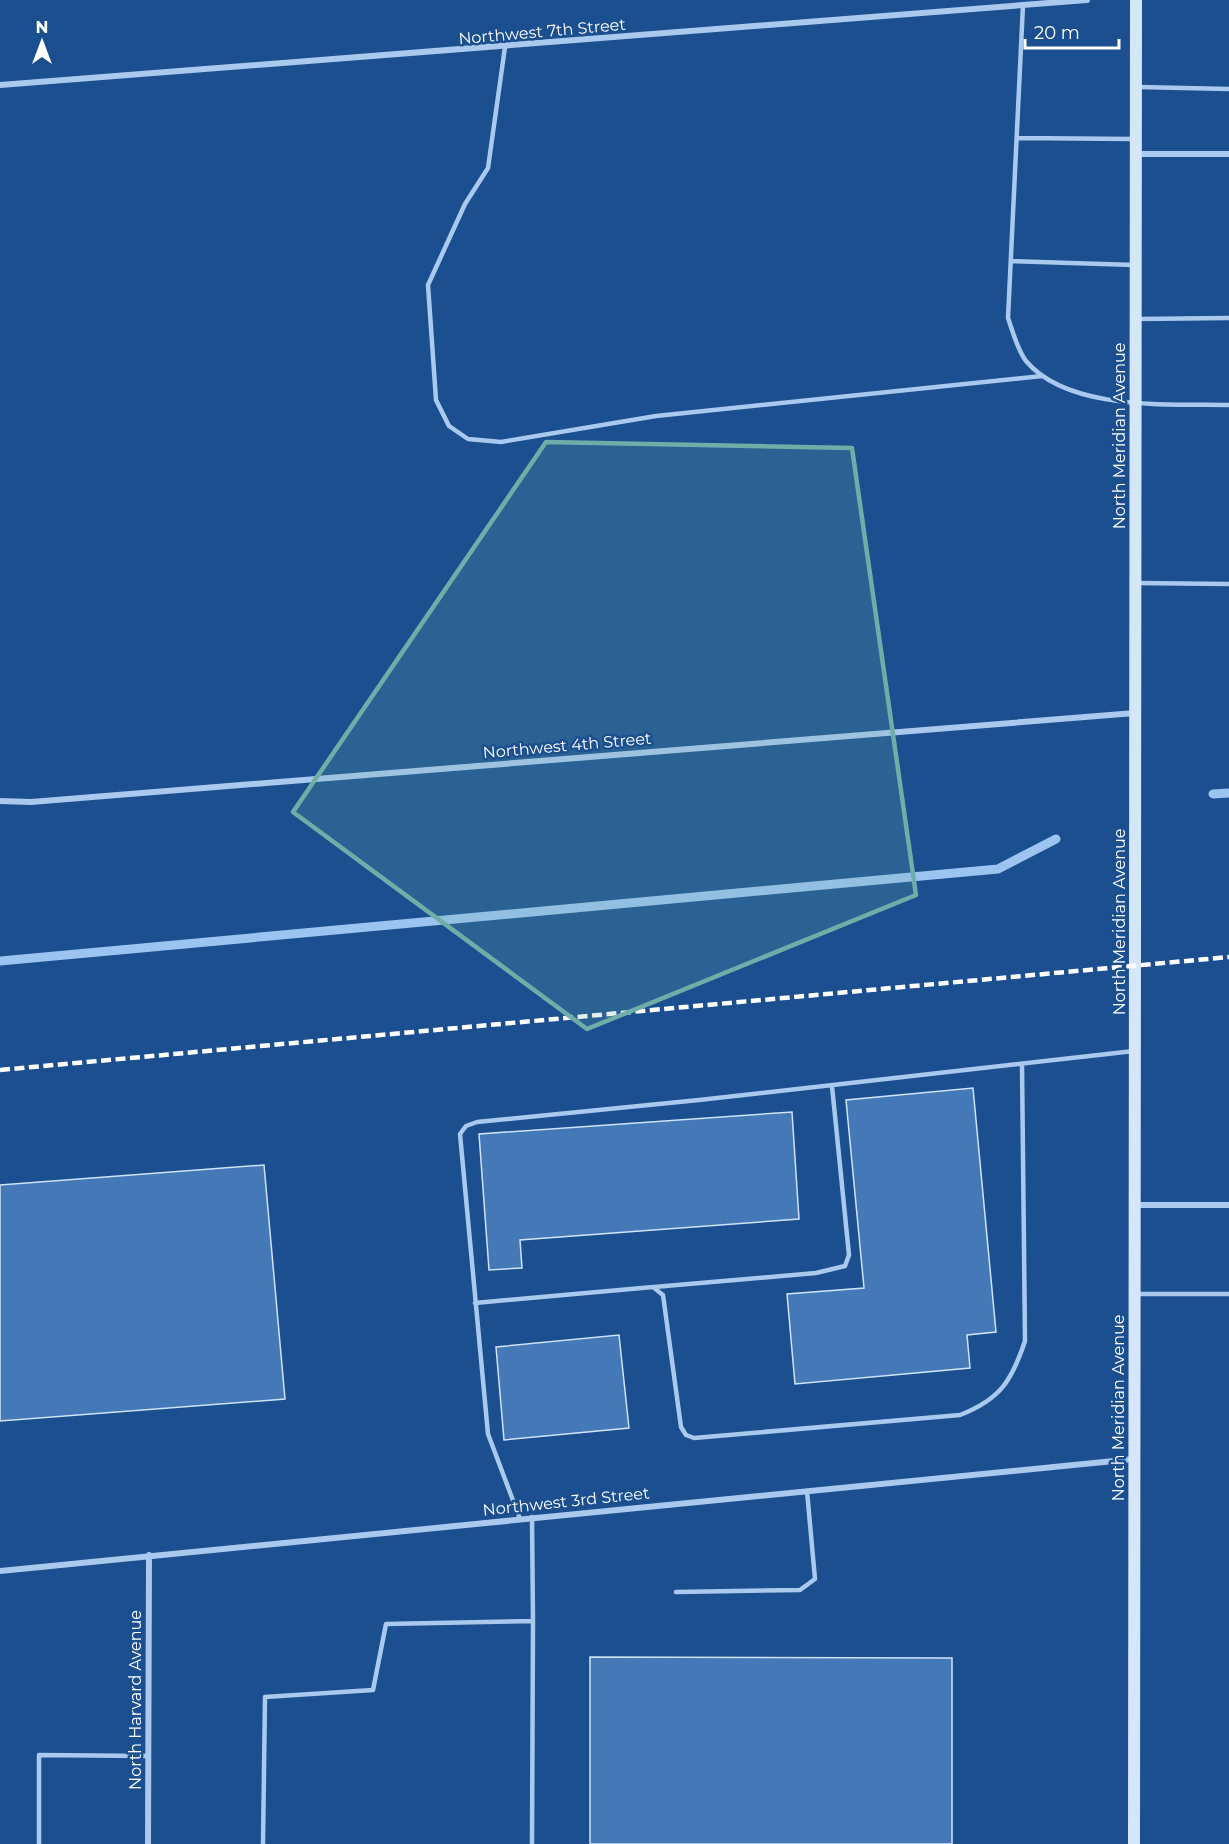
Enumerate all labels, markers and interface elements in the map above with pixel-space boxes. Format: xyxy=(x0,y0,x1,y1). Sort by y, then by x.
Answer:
north arrow xyxy=(12,12,72,72)
scale bar xyxy=(1025,12,1120,50)
street label: Northwest 7th Street xyxy=(458,15,627,48)
text: N xyxy=(36,18,48,37)
text: 20 m xyxy=(1034,22,1080,44)
street label: North Meridian Avenue xyxy=(1110,343,1129,529)
street label: Northwest 4th Street xyxy=(482,729,653,762)
street label: North Meridian Avenue xyxy=(1110,829,1129,1015)
street label: North Meridian Avenue xyxy=(1109,1315,1128,1501)
street label: Northwest 3rd Street xyxy=(482,1483,651,1520)
street label: North Harvard Avenue xyxy=(126,1610,145,1790)

